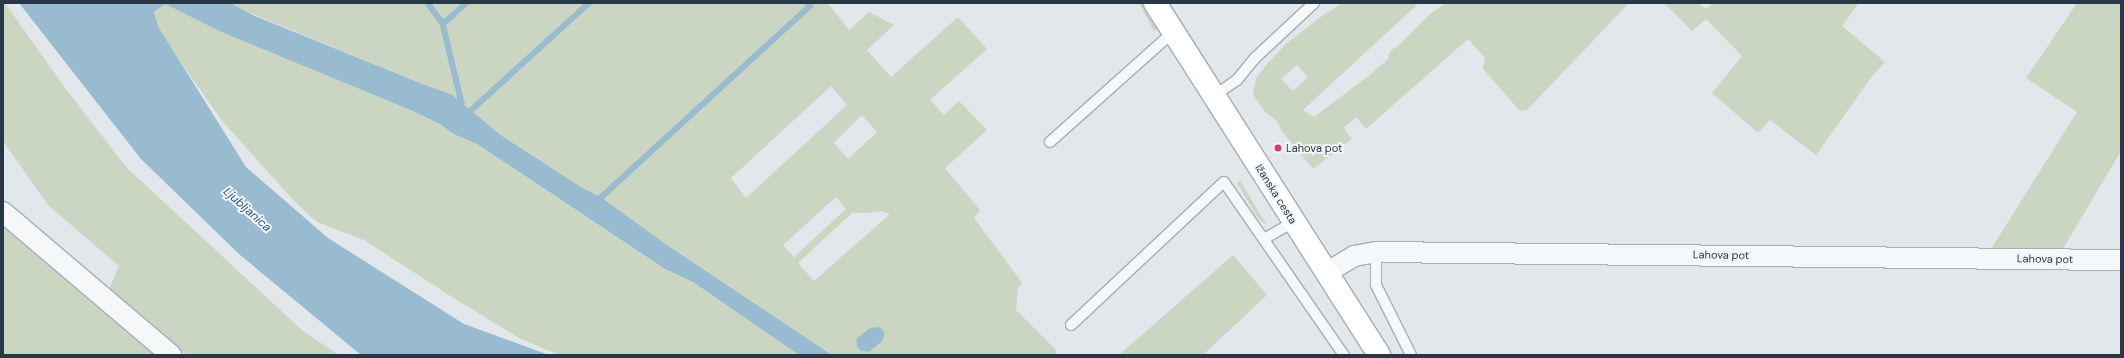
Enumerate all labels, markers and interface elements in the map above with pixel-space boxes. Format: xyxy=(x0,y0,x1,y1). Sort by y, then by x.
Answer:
place label: Lahova pot xyxy=(1286,141,1342,155)
marker: Lahova pot xyxy=(1273,143,1283,153)
street label: Ižanska cesta xyxy=(1252,162,1300,226)
water label: Ljubljanica xyxy=(220,185,274,235)
street label: Lahova pot xyxy=(1693,248,1749,262)
street label: Lahova pot xyxy=(2017,252,2073,266)

